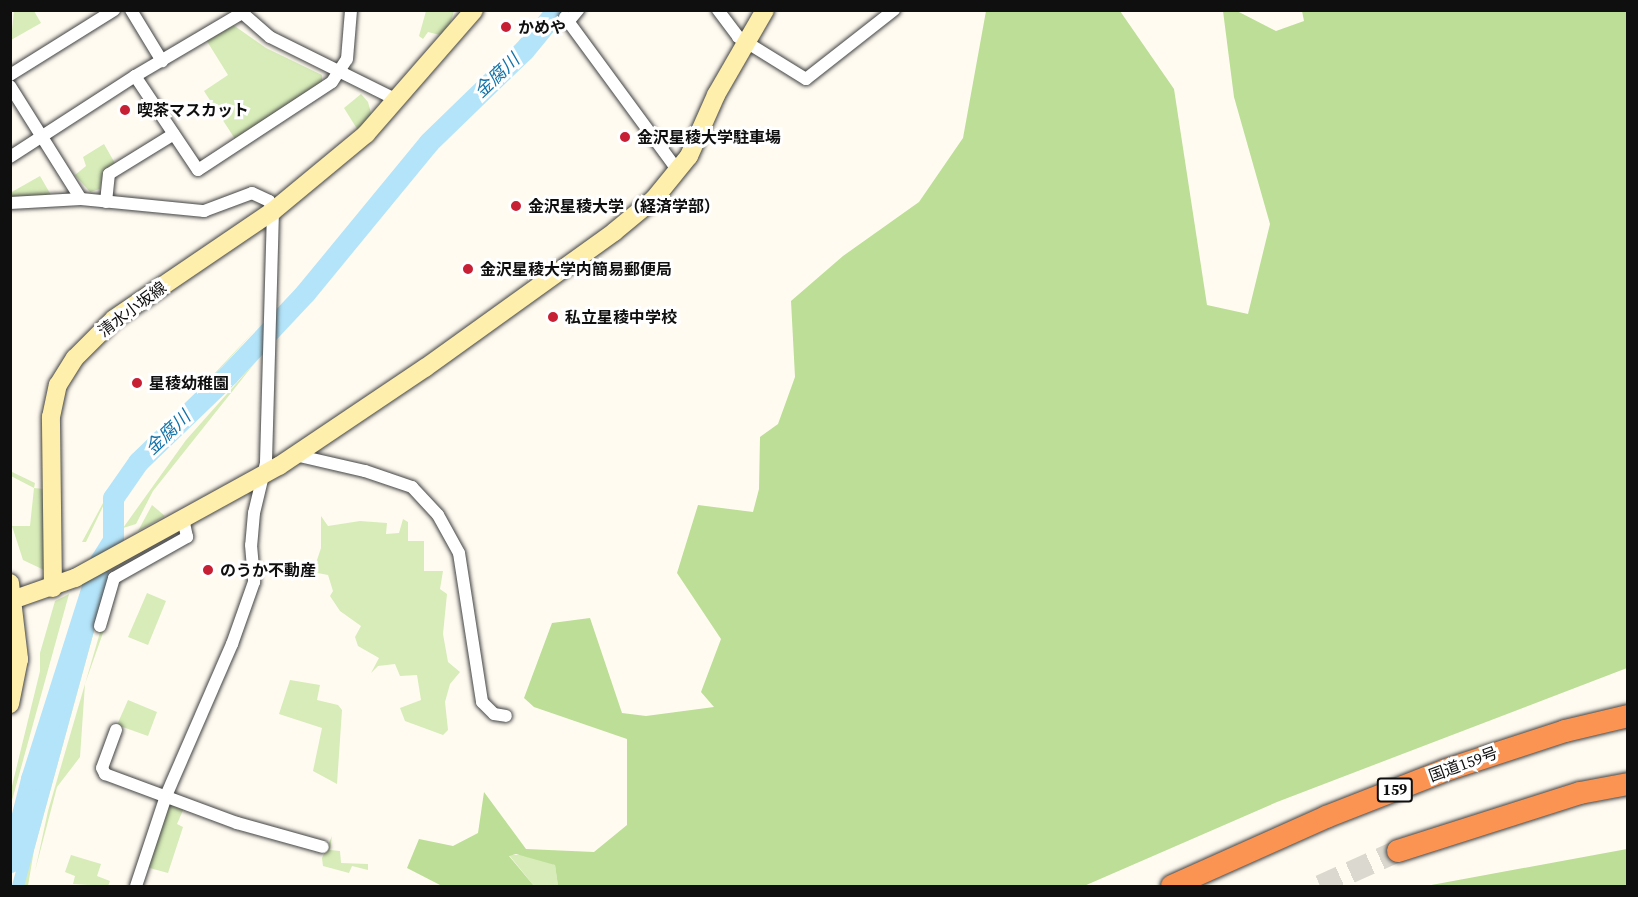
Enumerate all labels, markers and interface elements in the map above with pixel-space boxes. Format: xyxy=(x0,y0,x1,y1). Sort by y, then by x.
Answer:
place label: かめや xyxy=(518,17,566,37)
marker: かめや xyxy=(499,20,513,34)
water label: 金腐川 xyxy=(470,49,524,103)
place label: 喫茶マスカット xyxy=(137,100,249,120)
marker: 喫茶マスカット xyxy=(118,103,132,117)
place label: 金沢星稜大学駐車場 xyxy=(637,127,781,147)
marker: 金沢星稜大学駐車場 xyxy=(618,130,632,144)
place label: 金沢星稜大学（経済学部） xyxy=(528,196,720,216)
marker: 金沢星稜大学（経済学部） xyxy=(509,199,523,213)
place label: 金沢星稜大学内簡易郵便局 xyxy=(480,259,672,279)
marker: 金沢星稜大学内簡易郵便局 xyxy=(461,262,475,276)
street label: 清水小坂線 xyxy=(94,277,170,341)
place label: 私立星稜中学校 xyxy=(565,307,677,327)
marker: 私立星稜中学校 xyxy=(546,310,560,324)
place label: 星稜幼稚園 xyxy=(149,373,229,393)
marker: 星稜幼稚園 xyxy=(130,376,144,390)
water label: 金腐川 xyxy=(141,406,195,460)
place label: のうか不動産 xyxy=(220,560,316,580)
marker: のうか不動産 xyxy=(201,563,215,577)
street label: 国道159号 xyxy=(1426,743,1500,785)
road number: 159 xyxy=(1376,778,1414,802)

